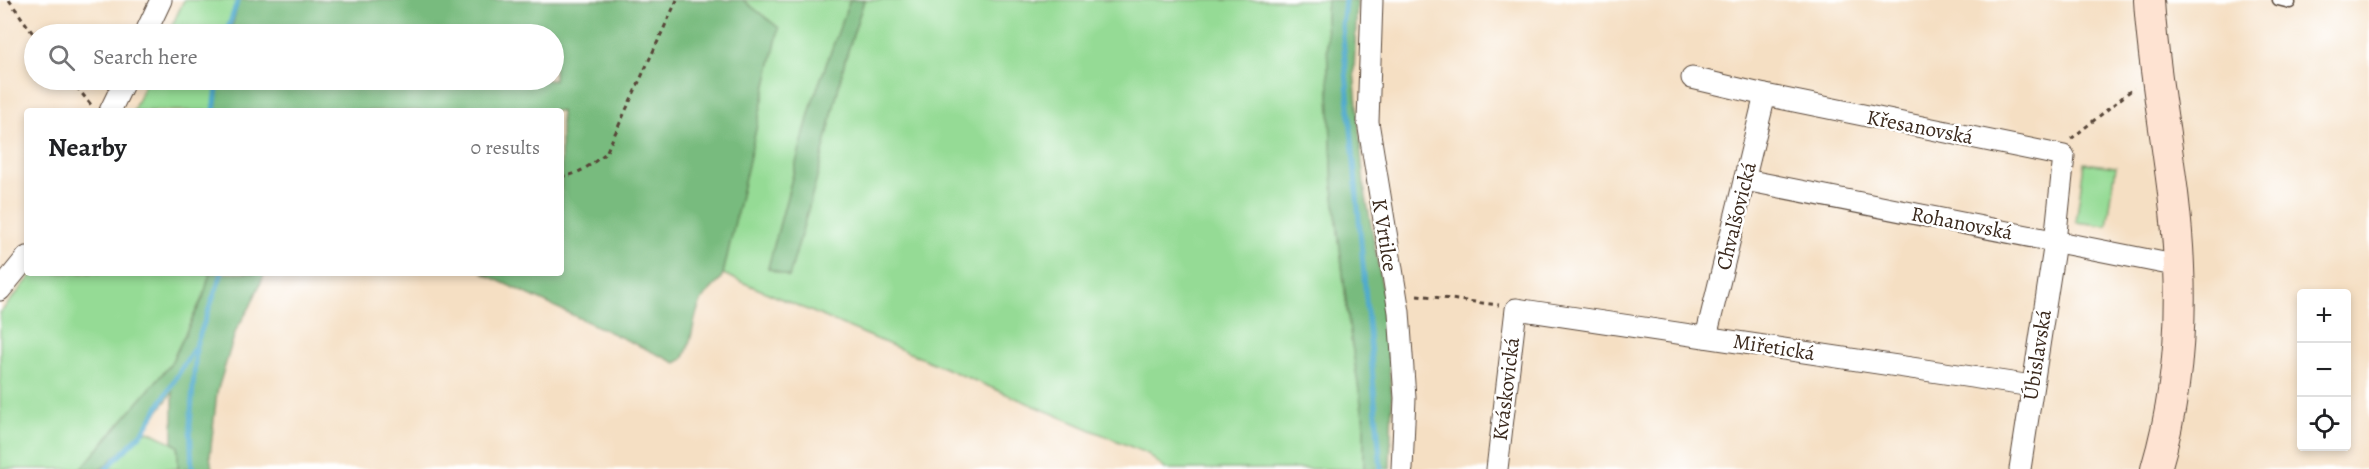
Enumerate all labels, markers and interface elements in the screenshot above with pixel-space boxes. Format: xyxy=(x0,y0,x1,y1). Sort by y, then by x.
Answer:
search box xyxy=(24,24,564,90)
icon: search xyxy=(45,41,78,74)
text: Search here xyxy=(93,42,198,72)
street label: Křesanovská xyxy=(1864,103,1976,151)
text: Nearby xyxy=(48,130,127,165)
text: 0 results xyxy=(471,134,540,161)
street label: Chvalšovická xyxy=(1709,159,1763,273)
street label: K Vrtilce xyxy=(1365,197,1405,273)
street label: Rohanovská xyxy=(1909,199,2015,247)
map controls xyxy=(2297,289,2351,451)
button: + xyxy=(2297,289,2351,343)
street label: Úbislavská xyxy=(2016,307,2058,402)
street label: Miřetická xyxy=(1731,327,1817,367)
street label: Kváskovická xyxy=(1486,336,1526,442)
button: − xyxy=(2297,343,2351,397)
button: locate xyxy=(2297,397,2351,451)

